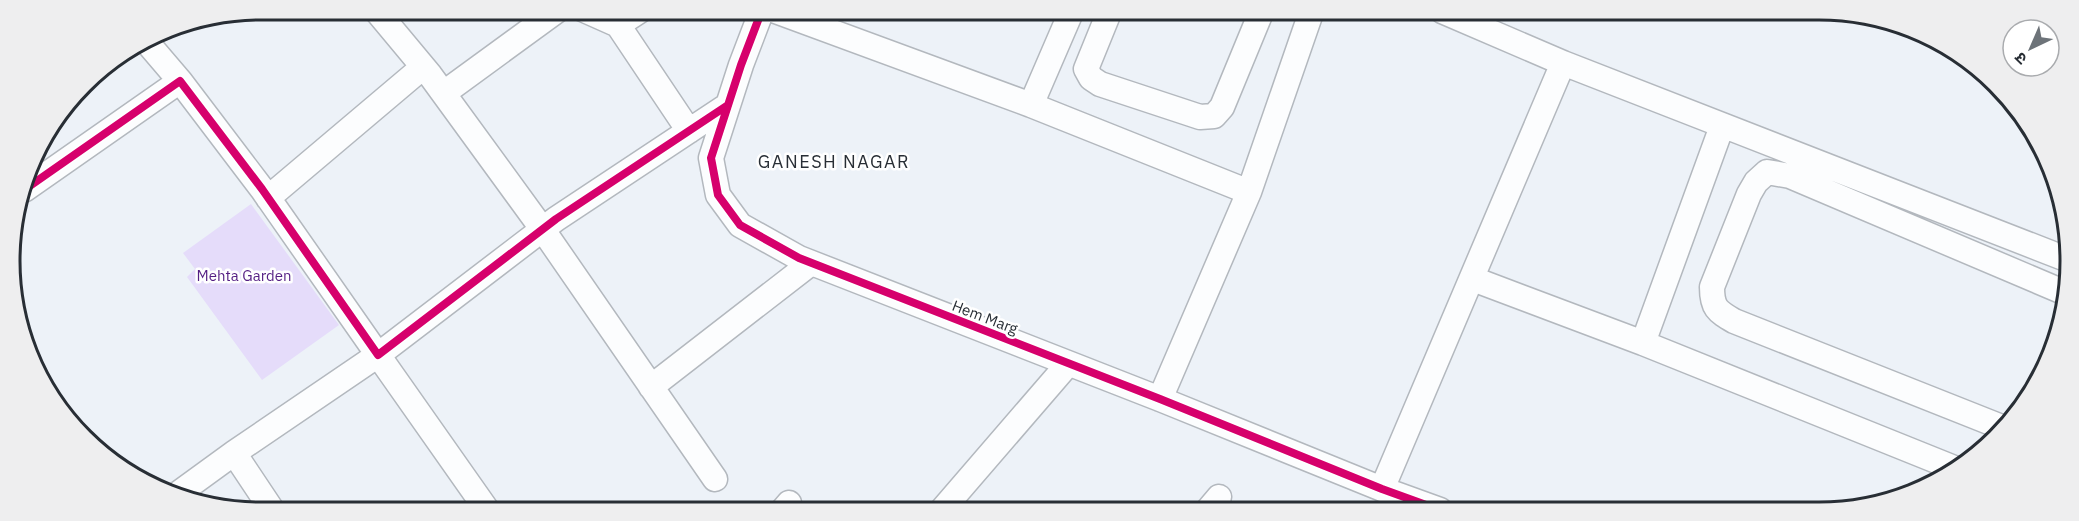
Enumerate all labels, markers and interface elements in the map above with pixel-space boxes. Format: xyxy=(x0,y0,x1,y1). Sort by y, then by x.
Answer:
north arrow xyxy=(2001,18,2061,78)
text: उ xyxy=(2010,48,2031,69)
district label: GANESH NAGAR xyxy=(758,150,910,173)
park label: Mehta Garden xyxy=(196,266,292,285)
street label: Hem Marg xyxy=(950,296,1021,338)

